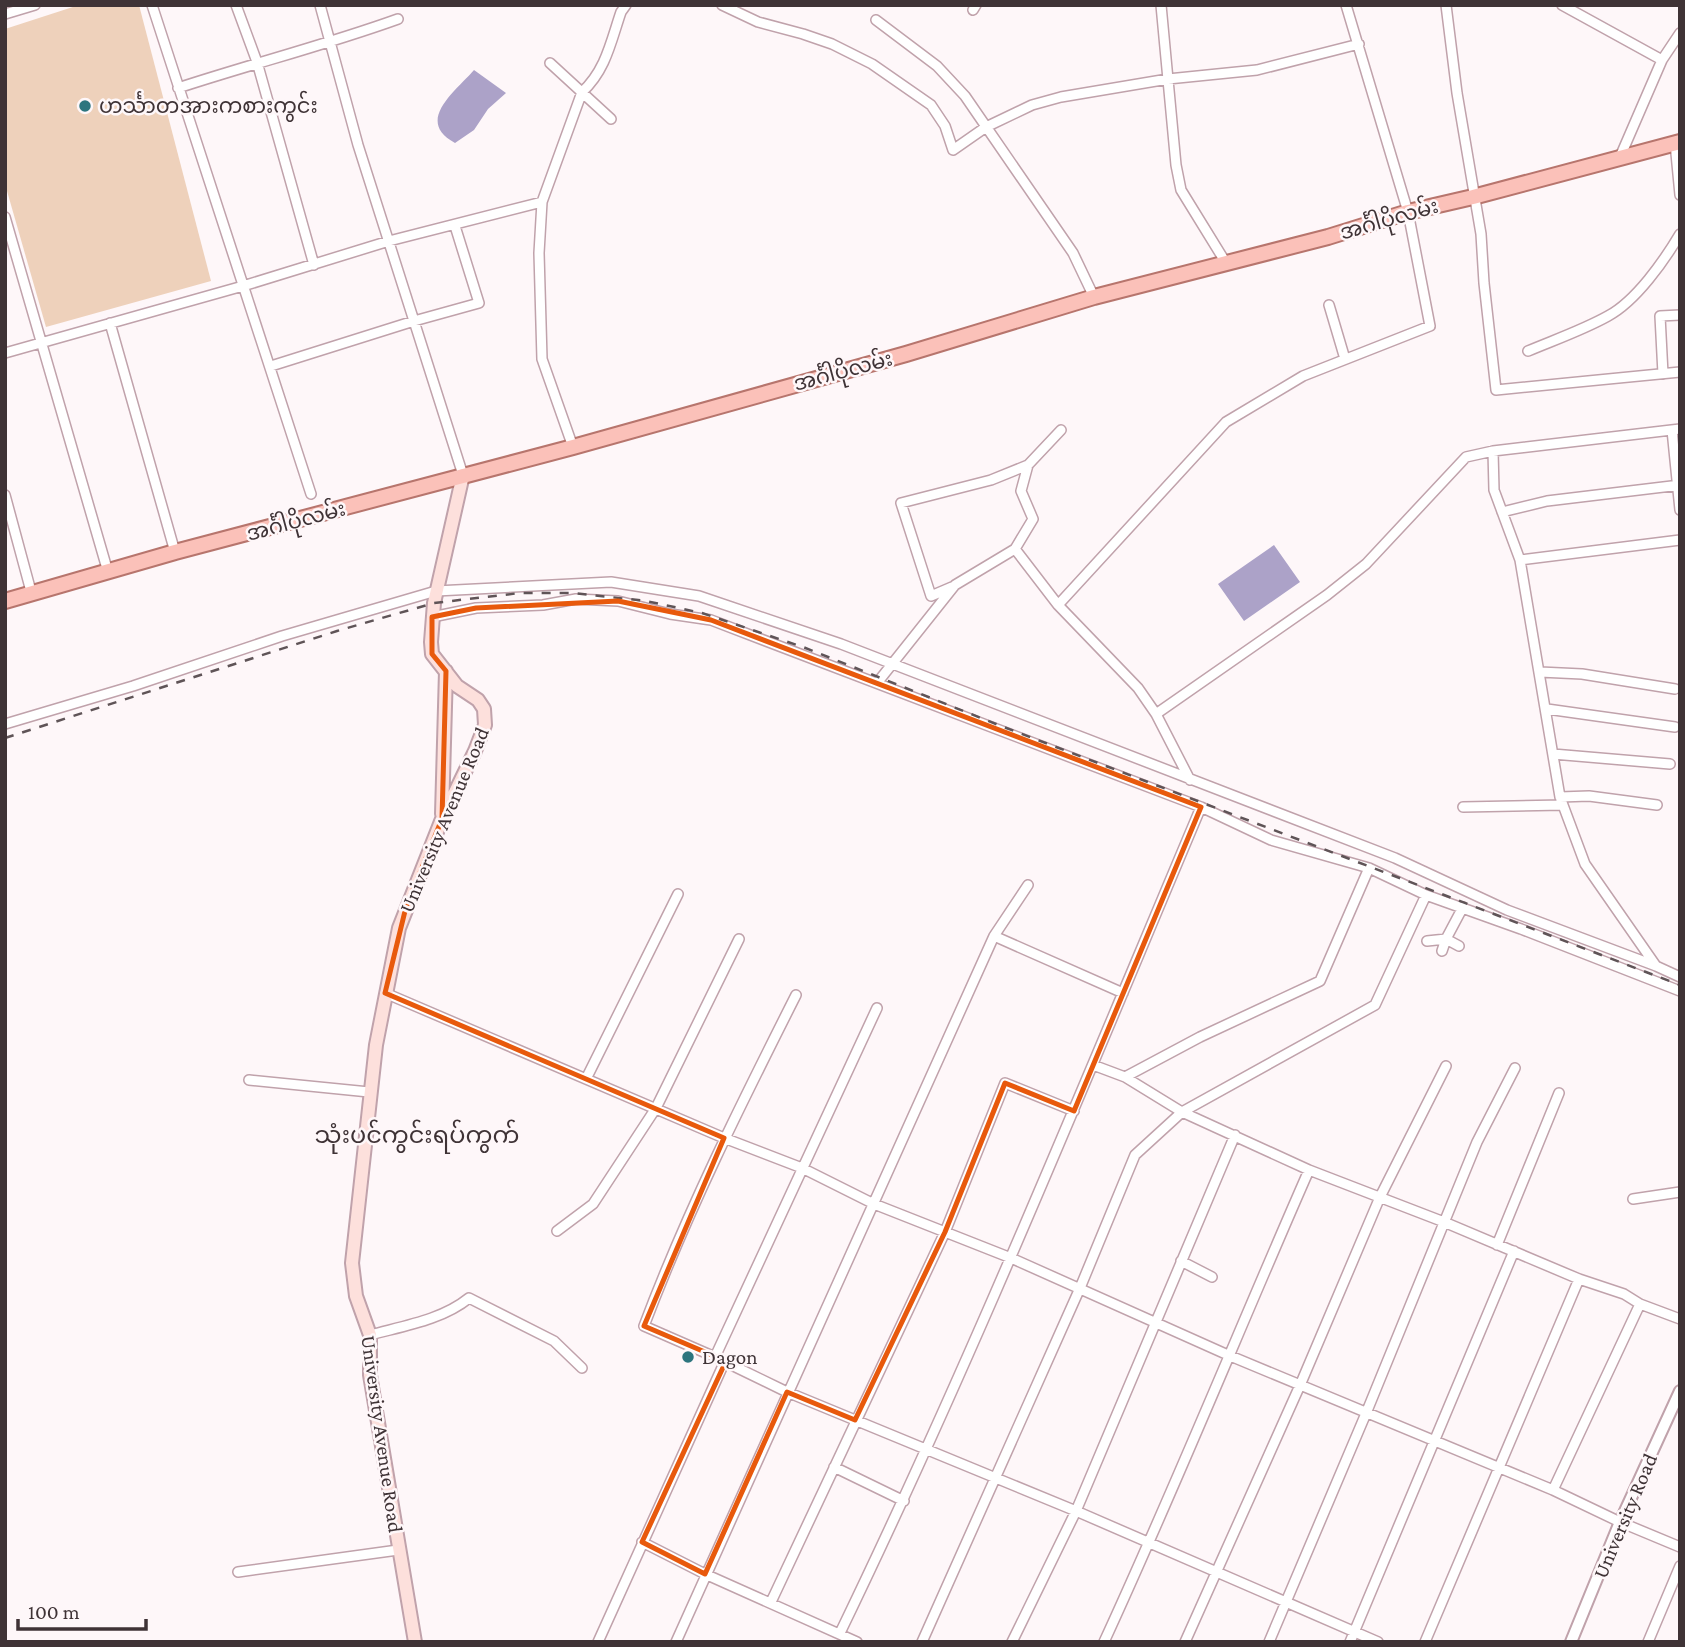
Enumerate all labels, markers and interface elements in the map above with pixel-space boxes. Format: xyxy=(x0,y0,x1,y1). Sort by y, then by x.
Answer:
place label: ဟင်္သာတအားကစားကွင်း xyxy=(99,90,318,122)
marker: ဟင်္သာတအားကစားကွင်း xyxy=(77,98,93,114)
street label: အင်္ဂါပိုလမ်း xyxy=(1336,190,1442,249)
street label: အင်္ဂါပိုလမ်း xyxy=(790,342,896,401)
street label: အင်္ဂါပိုလမ်း xyxy=(243,492,349,551)
street label: University Avenue Road xyxy=(394,724,494,916)
district label: သုံးပင်ကွင်းရပ်ကွက် xyxy=(315,1119,519,1154)
street label: University Avenue Road xyxy=(356,1334,408,1534)
place label: Dagon xyxy=(702,1345,757,1369)
marker: Dagon xyxy=(680,1349,696,1365)
street label: University Road xyxy=(1588,1450,1662,1582)
scale bar xyxy=(18,1588,145,1632)
text: 100 m xyxy=(28,1600,80,1624)

